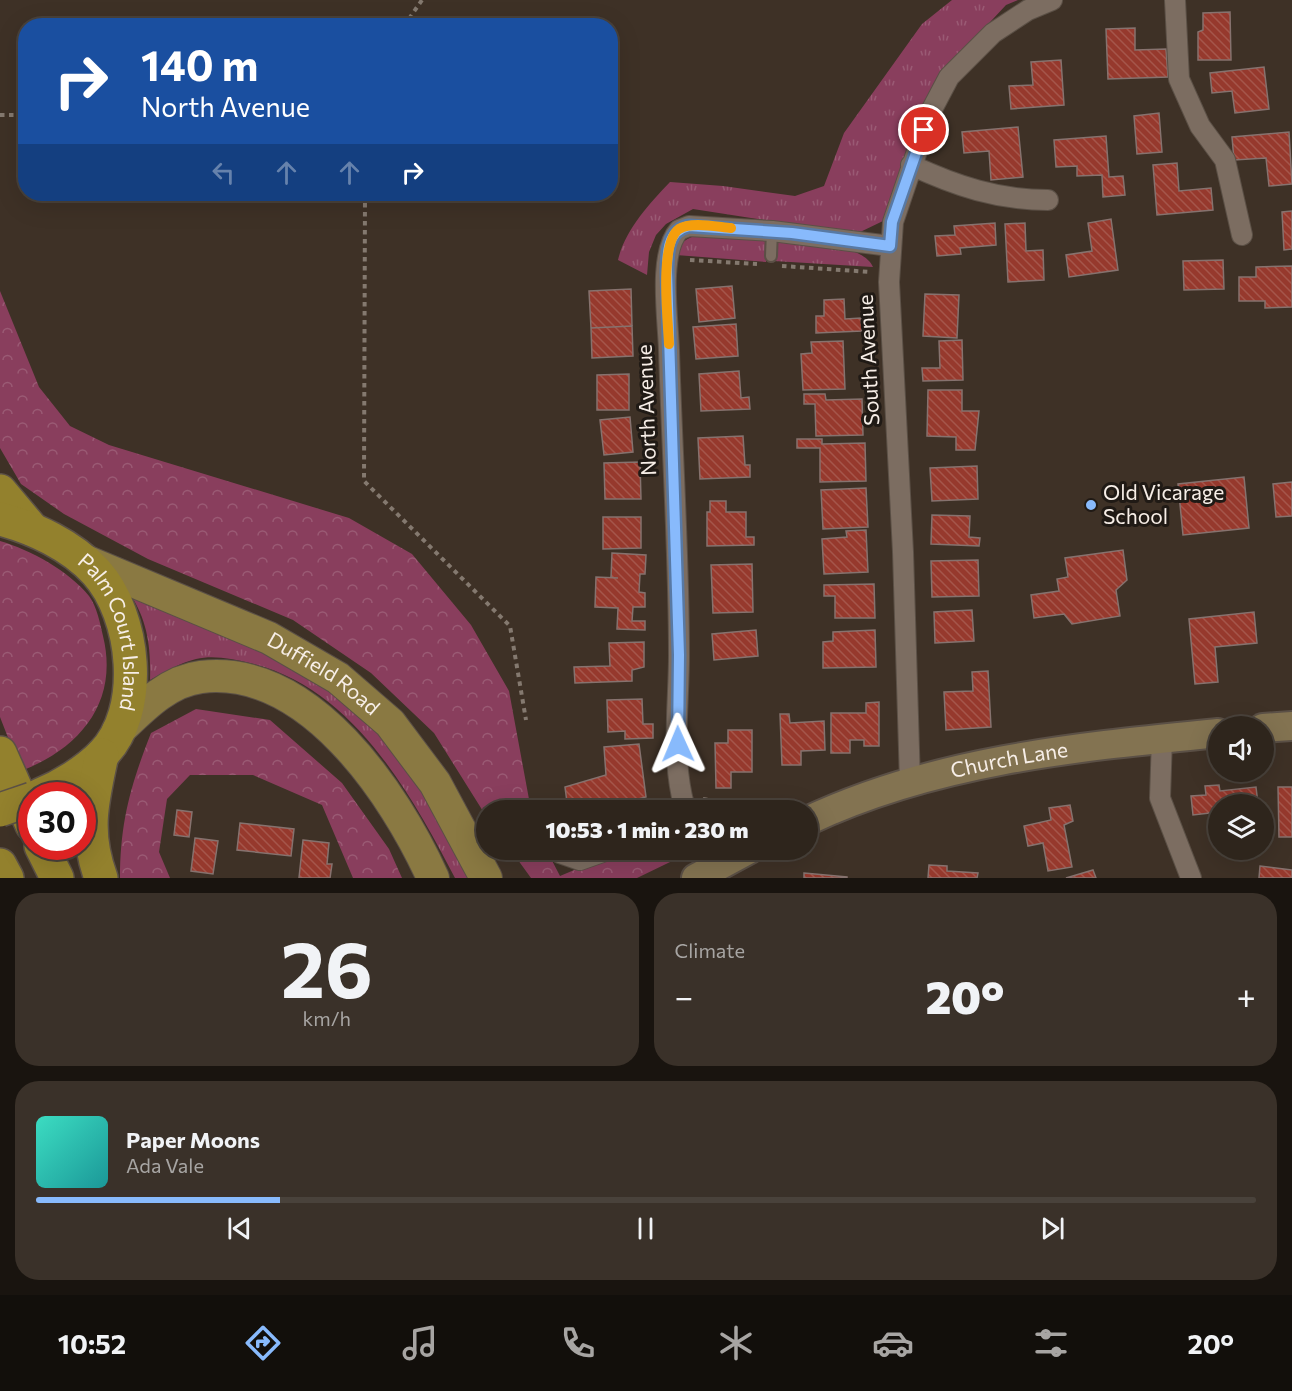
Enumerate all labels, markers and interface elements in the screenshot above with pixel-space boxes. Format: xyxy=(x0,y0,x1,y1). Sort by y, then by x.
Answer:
text: 140 m xyxy=(141,38,258,90)
icon: right xyxy=(42,42,120,120)
text: North Avenue xyxy=(141,90,310,123)
pin xyxy=(898,104,949,155)
icon: arrive xyxy=(907,113,940,146)
icon: left xyxy=(207,156,240,189)
icon: ahead xyxy=(270,156,303,189)
icon: ahead xyxy=(333,156,366,189)
icon: right xyxy=(396,156,429,189)
street label: South Avenue xyxy=(852,294,883,426)
street label: North Avenue xyxy=(631,344,660,476)
place label: Old Vicarage School xyxy=(1103,479,1224,528)
marker: Old Vicarage School xyxy=(1084,498,1098,512)
street label: Palm Court Island xyxy=(74,547,145,713)
street label: Duffield Road xyxy=(264,626,386,720)
position arrow xyxy=(646,712,710,776)
map controls xyxy=(1208,716,1274,860)
button: sound xyxy=(1208,716,1274,782)
street label: Church Lane xyxy=(948,736,1069,782)
speed limit sign: 30 xyxy=(18,782,96,860)
button: layers xyxy=(1208,794,1274,860)
text: 10:53 · 1 min · 230 m xyxy=(546,816,748,843)
text: 26 xyxy=(281,919,373,1014)
text: Climate xyxy=(675,938,745,962)
text: 20° xyxy=(925,968,1004,1023)
text: − xyxy=(675,975,693,1016)
text: + xyxy=(1237,975,1256,1016)
text: km/h xyxy=(302,1006,351,1030)
text: Paper Moons xyxy=(126,1126,260,1153)
text: Ada Vale xyxy=(126,1153,204,1177)
icon: previous xyxy=(223,1212,256,1245)
icon: pause xyxy=(629,1212,662,1245)
icon: next xyxy=(1036,1212,1069,1245)
icon: directions xyxy=(242,1322,284,1364)
icon: music xyxy=(399,1322,441,1364)
icon: phone xyxy=(557,1322,599,1364)
icon: climate xyxy=(715,1322,757,1364)
icon: car xyxy=(872,1322,914,1364)
icon: filters xyxy=(1030,1322,1072,1364)
text: 10:52 xyxy=(58,1327,126,1360)
text: 20° xyxy=(1187,1327,1234,1360)

